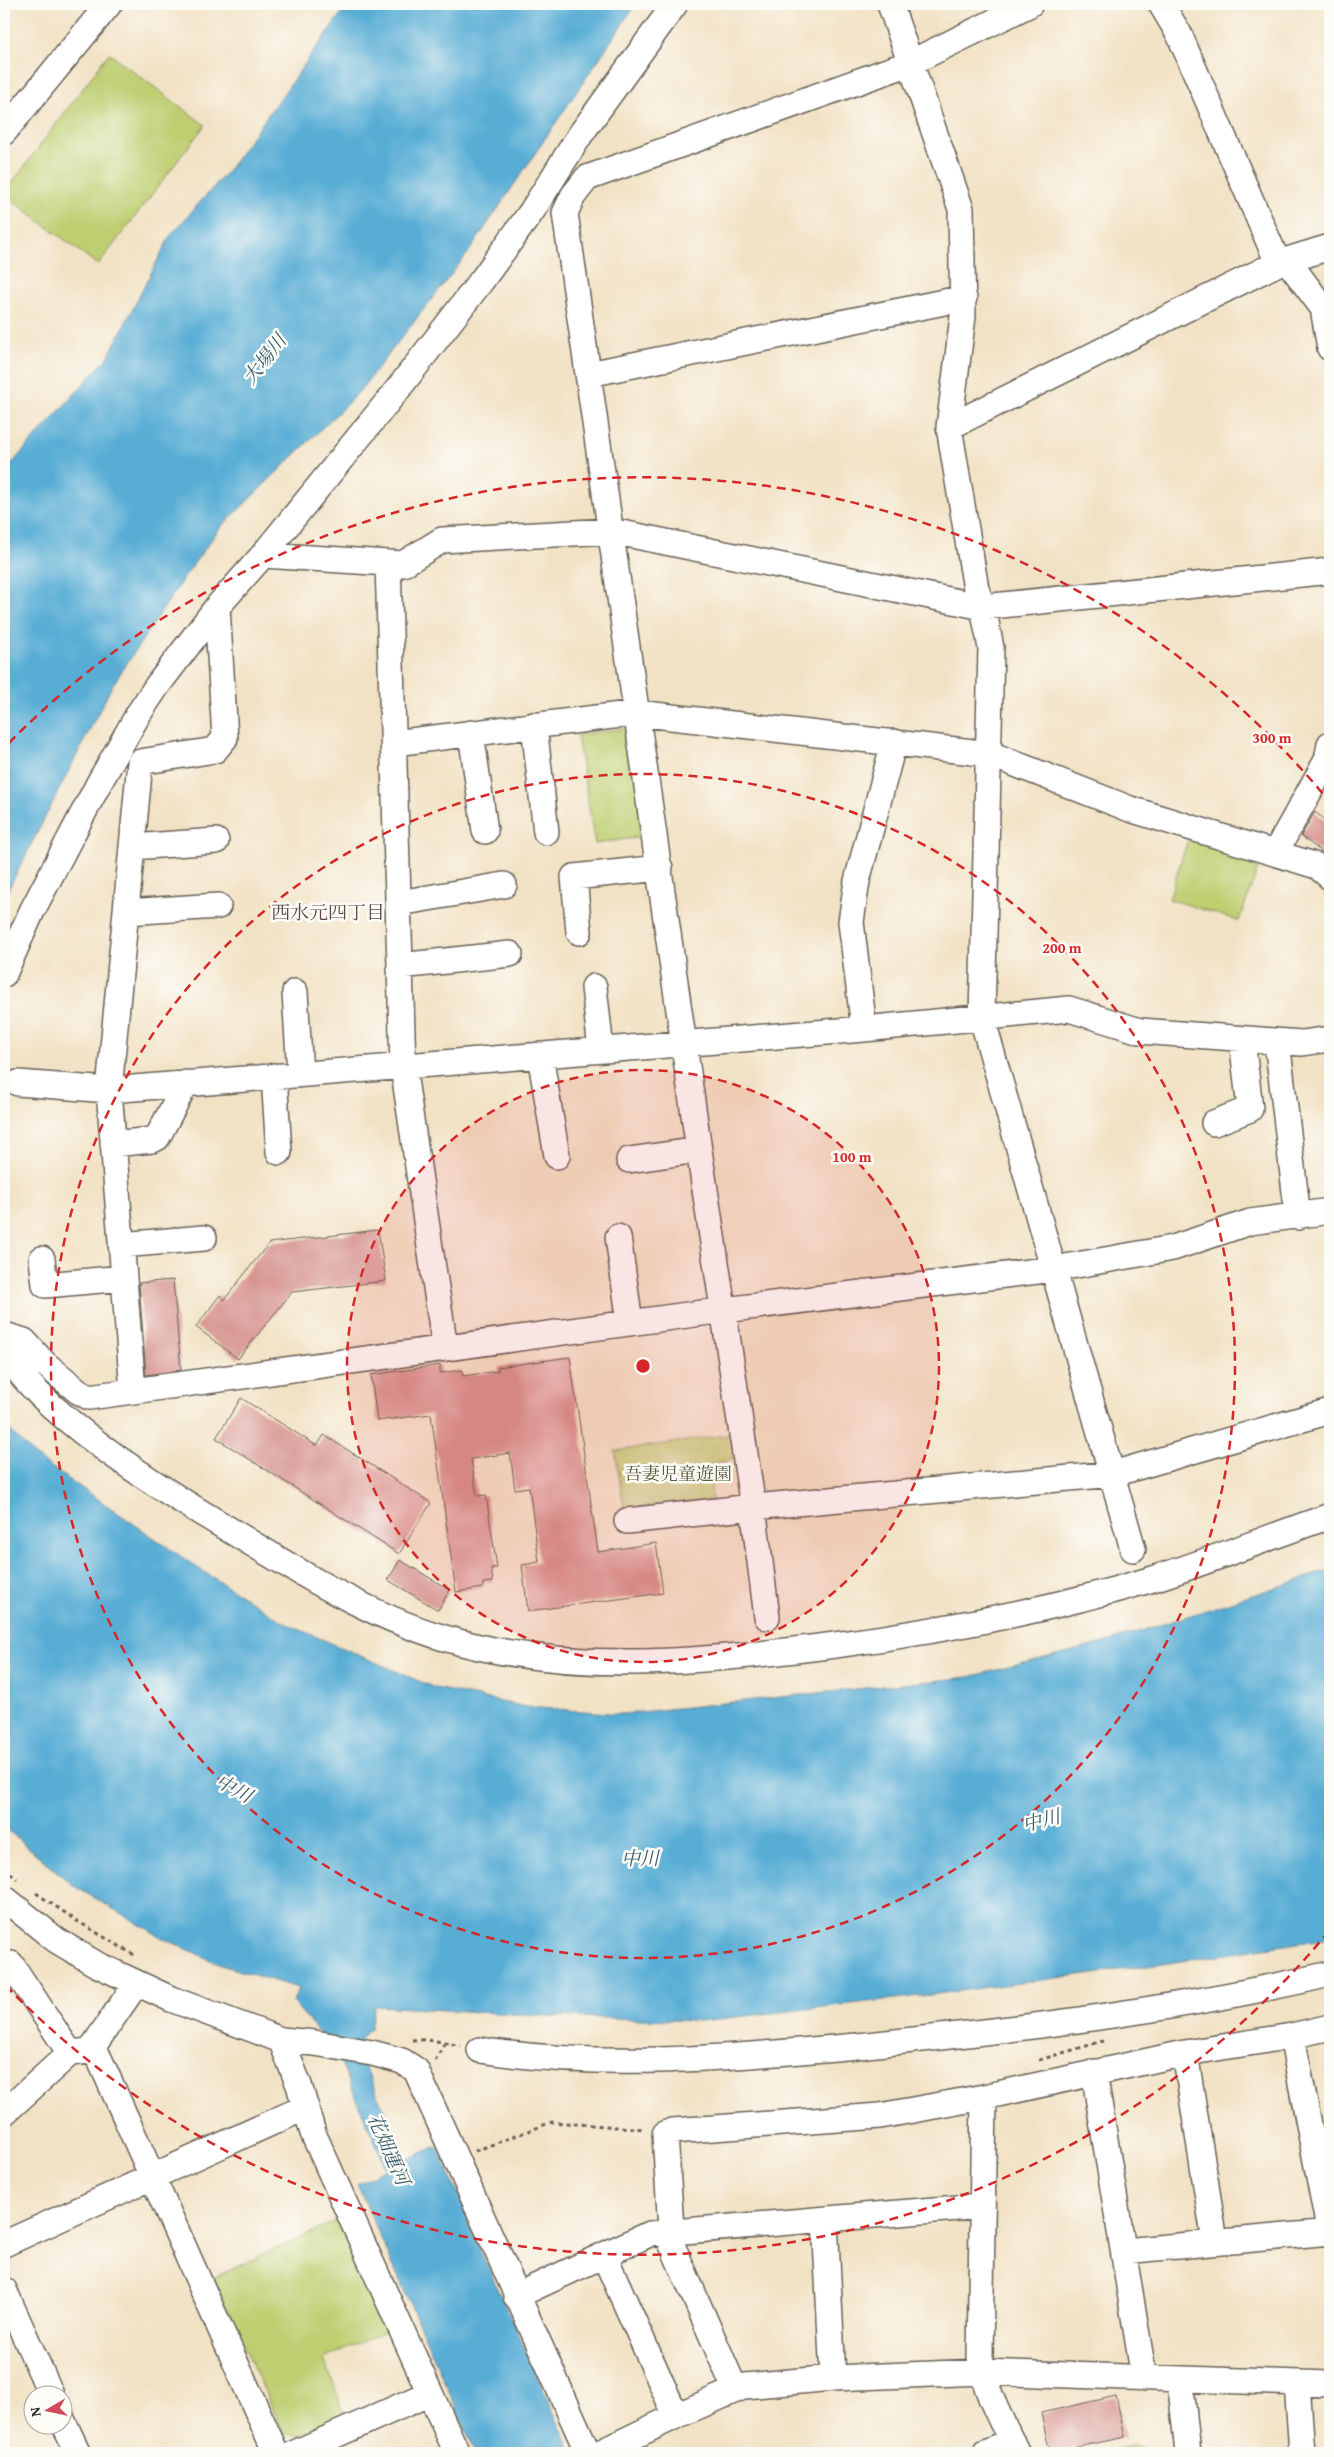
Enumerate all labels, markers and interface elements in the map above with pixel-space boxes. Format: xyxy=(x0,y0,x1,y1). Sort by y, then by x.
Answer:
water label: 大場川 xyxy=(235,326,294,390)
text: 300 m xyxy=(1252,727,1292,748)
district label: 西水元四丁目 xyxy=(271,898,385,926)
text: 200 m xyxy=(1042,937,1082,958)
text: 100 m xyxy=(832,1146,872,1167)
centre of rings xyxy=(634,1357,652,1375)
park label: 吾妻児童遊園 xyxy=(624,1460,732,1487)
water label: 中川 xyxy=(211,1767,259,1810)
water label: 中川 xyxy=(1019,1801,1065,1838)
water label: 中川 xyxy=(621,1844,661,1872)
water label: 花畑運河 xyxy=(361,2109,418,2192)
north arrow xyxy=(22,2384,72,2434)
text: N xyxy=(24,2405,46,2418)

